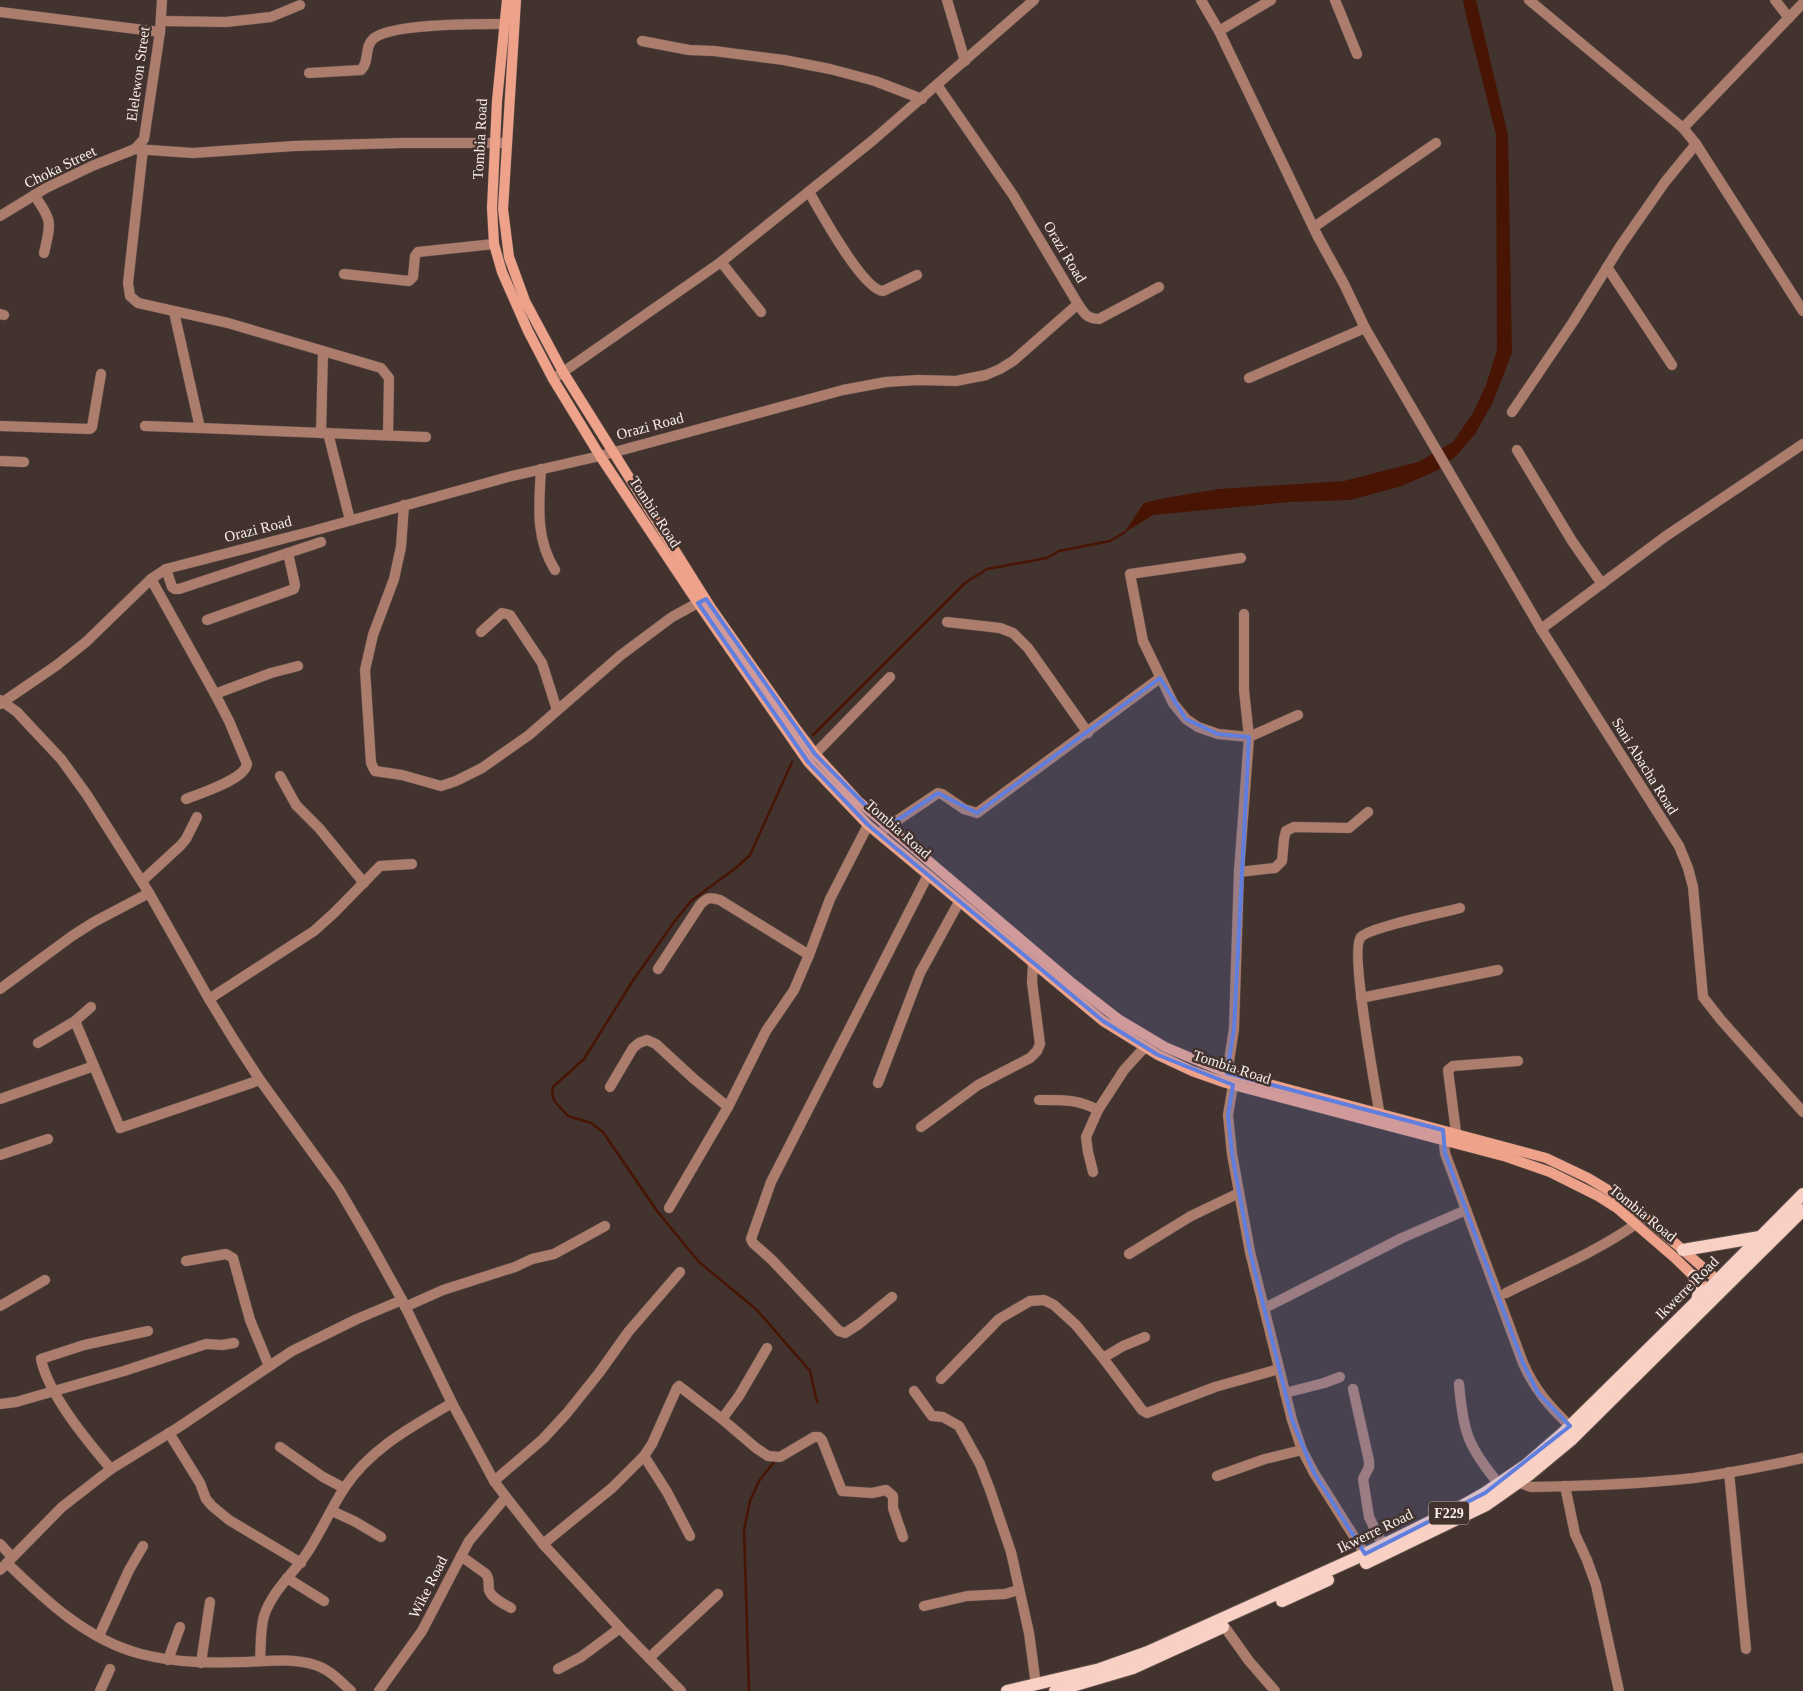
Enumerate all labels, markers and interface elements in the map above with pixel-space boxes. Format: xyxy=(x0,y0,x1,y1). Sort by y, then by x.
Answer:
street label: Elelewon Street xyxy=(123,25,153,122)
street label: Tombia Road xyxy=(470,98,490,180)
street label: Choka Street xyxy=(21,142,99,191)
street label: Orazi Road xyxy=(1040,218,1090,286)
street label: Orazi Road xyxy=(615,409,686,443)
street label: Tombia Road xyxy=(626,474,684,551)
street label: Orazi Road xyxy=(223,513,294,545)
street label: Sani Abacha Road xyxy=(1609,715,1681,818)
street label: Tombia Road xyxy=(862,796,934,862)
street label: Tombia Road xyxy=(1191,1047,1273,1087)
street label: Tombia Road xyxy=(1606,1181,1680,1245)
street label: Ikwerre Road xyxy=(1652,1253,1722,1323)
road number: F229 xyxy=(1429,1502,1469,1525)
street label: Ikwerre Road xyxy=(1335,1506,1416,1556)
street label: Wike Road xyxy=(406,1553,451,1621)

